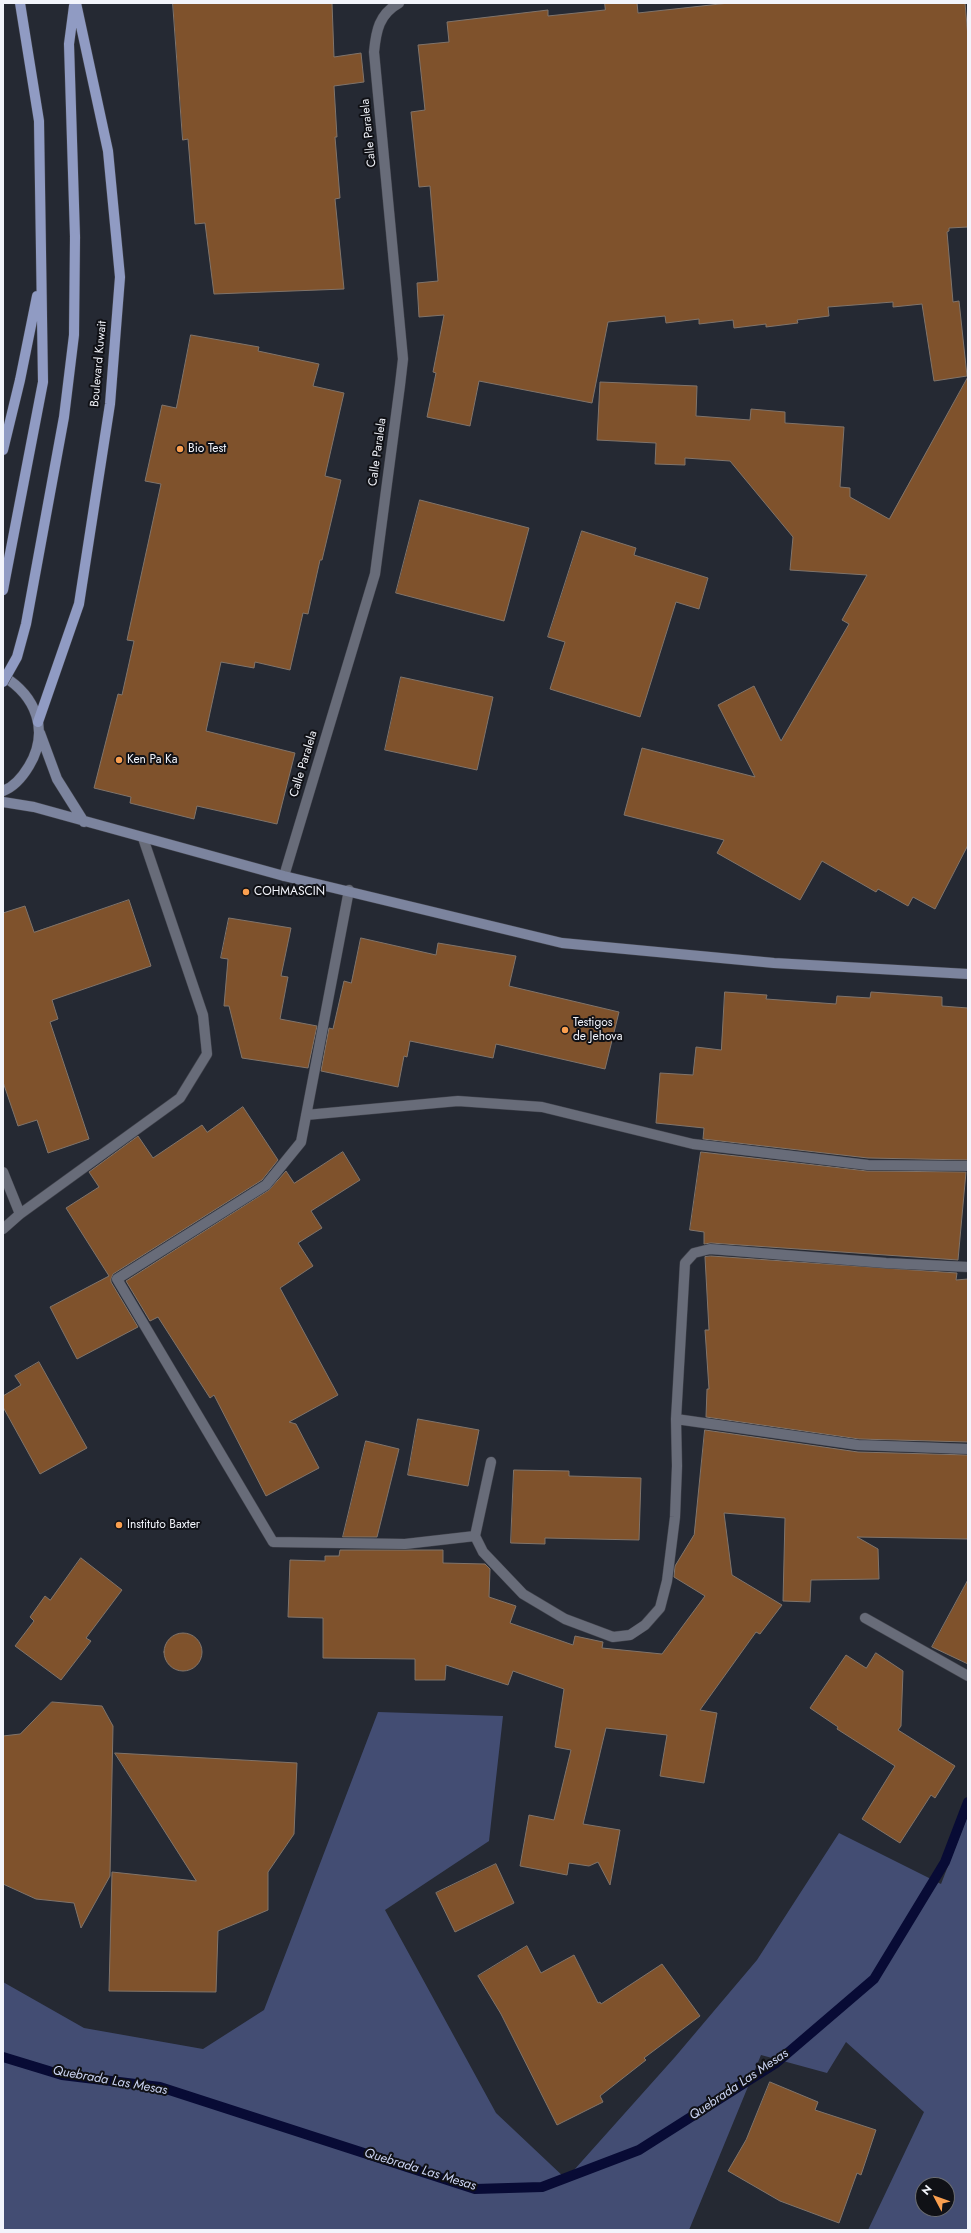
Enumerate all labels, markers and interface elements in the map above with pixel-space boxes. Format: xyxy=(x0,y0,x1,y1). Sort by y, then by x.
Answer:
street label: Calle Paralela xyxy=(358,98,380,168)
street label: Boulevard Kuwait xyxy=(88,320,110,408)
street label: Calle Paralela xyxy=(366,417,390,487)
place label: Bio Test xyxy=(188,442,226,456)
marker: Bio Test xyxy=(175,444,185,454)
street label: Calle Paralela xyxy=(287,729,321,799)
place label: Ken Pa Ka xyxy=(127,753,178,767)
marker: Ken Pa Ka xyxy=(114,755,124,765)
place label: COHMASCIN xyxy=(254,885,325,899)
marker: COHMASCIN xyxy=(241,887,251,897)
place label: Testigos de Jehova xyxy=(573,1016,622,1044)
marker: Testigos de Jehova xyxy=(560,1025,570,1035)
place label: Instituto Baxter xyxy=(127,1518,200,1532)
marker: Instituto Baxter xyxy=(114,1520,124,1530)
water label: Quebrada Las Mesas xyxy=(687,2046,791,2124)
water label: Quebrada Las Mesas xyxy=(52,2063,168,2099)
water label: Quebrada Las Mesas xyxy=(362,2146,478,2194)
north arrow xyxy=(915,2177,955,2217)
text: N xyxy=(918,2181,936,2198)

